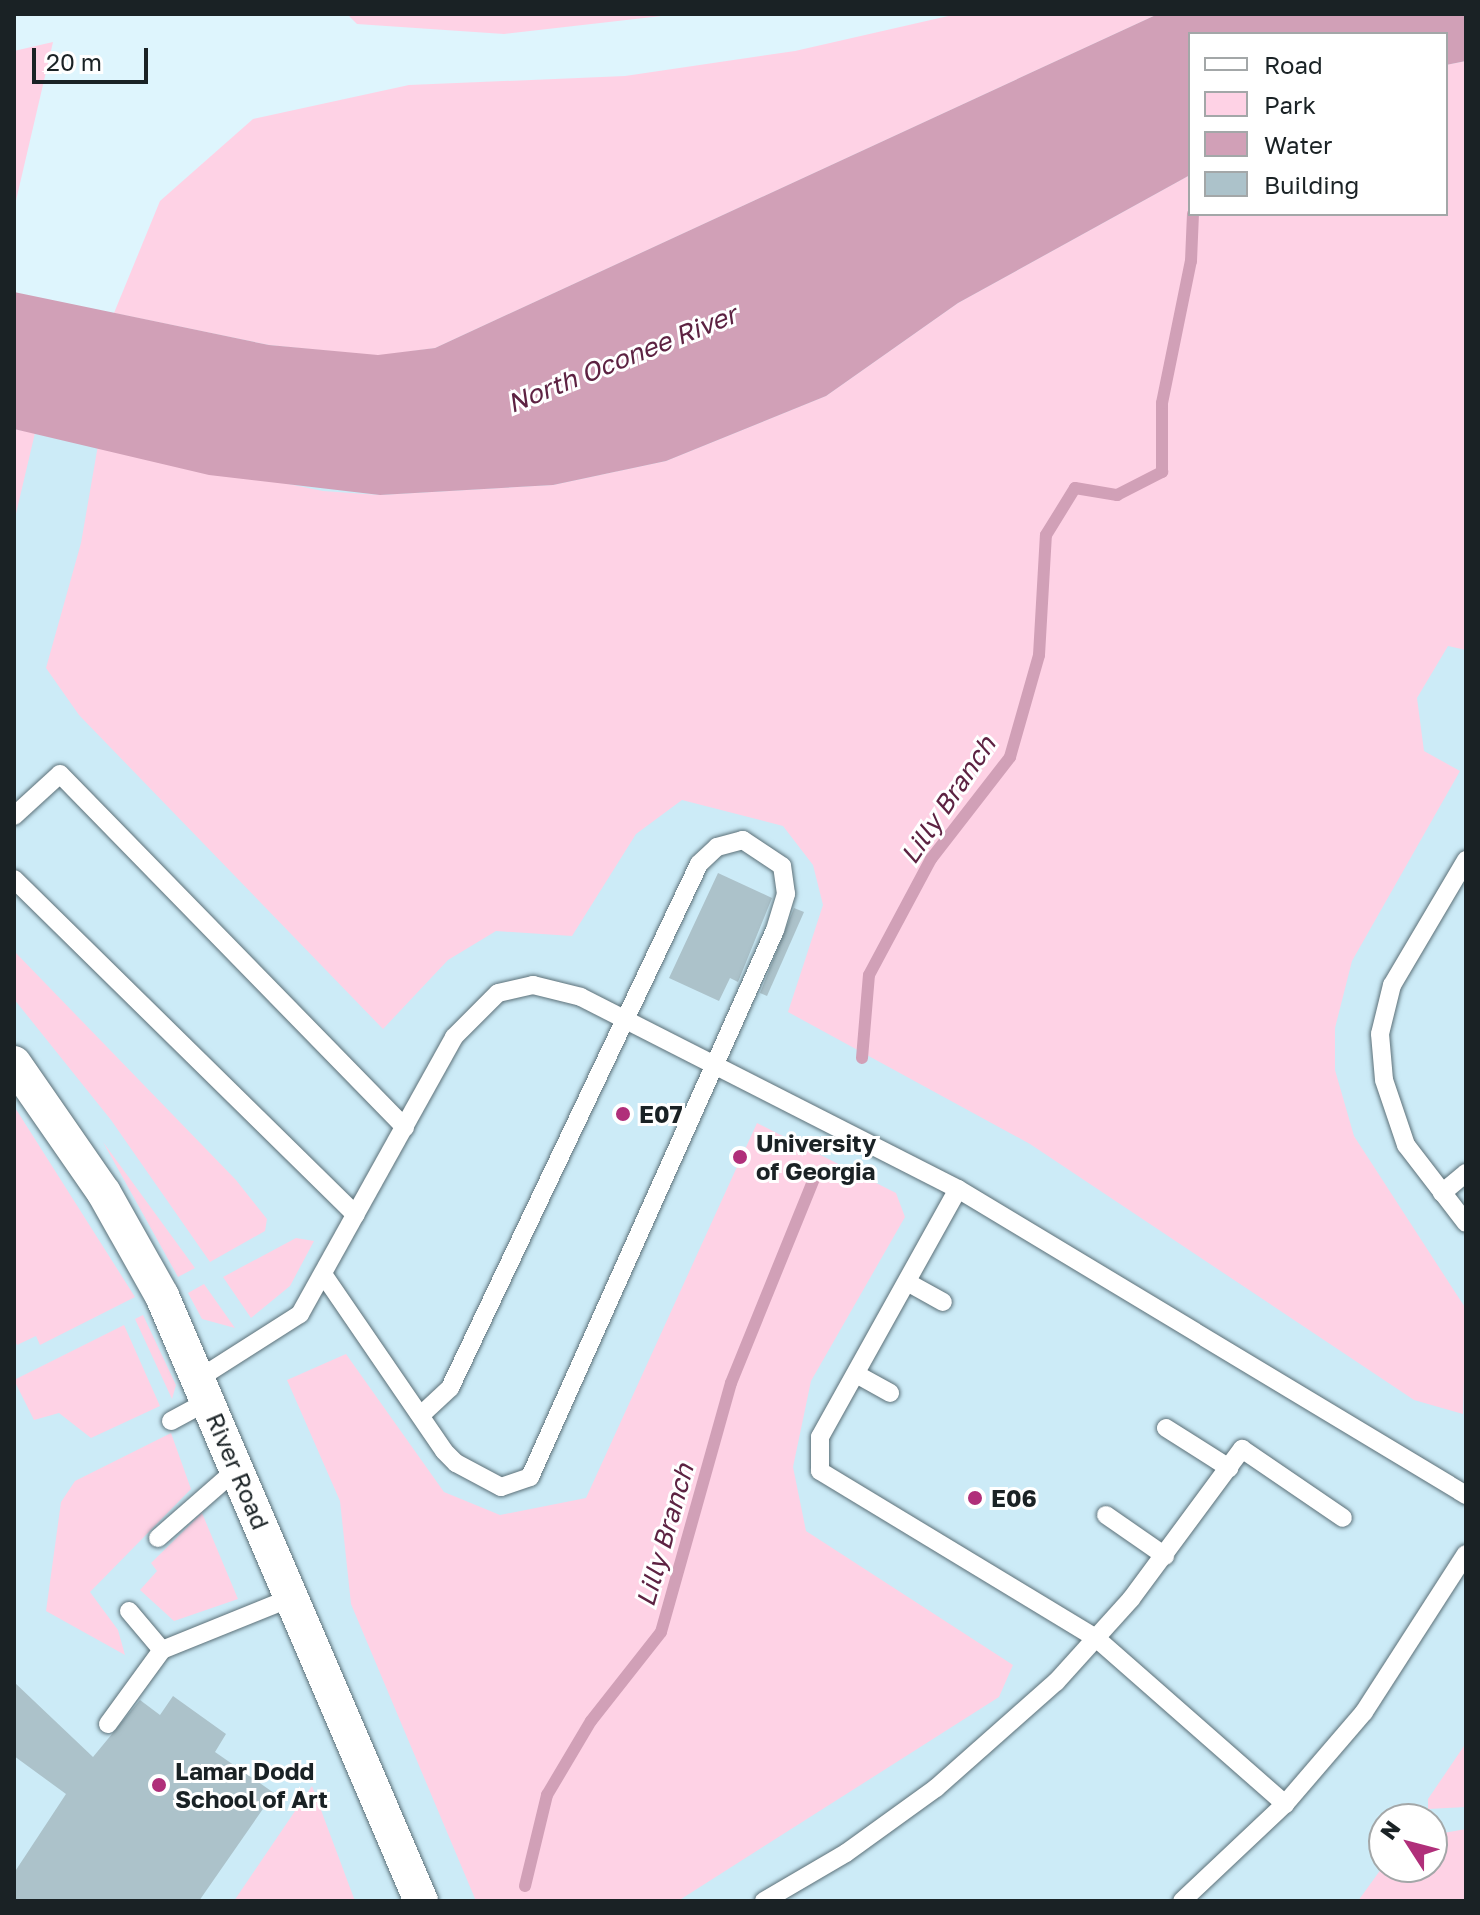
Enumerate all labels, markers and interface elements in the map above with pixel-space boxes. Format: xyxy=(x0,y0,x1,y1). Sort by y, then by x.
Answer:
scale bar xyxy=(36,32,152,82)
legend xyxy=(1188,32,1448,216)
text: 20 m xyxy=(46,47,102,76)
text: Road xyxy=(1264,50,1323,79)
text: Park xyxy=(1264,90,1316,119)
text: Water xyxy=(1264,130,1332,159)
text: Building xyxy=(1264,170,1359,199)
water label: North Oconee River xyxy=(503,299,741,419)
water label: Lilly Branch xyxy=(894,730,1002,870)
place label: E07 xyxy=(639,1100,683,1128)
marker: E07 xyxy=(614,1105,632,1123)
place label: University of Georgia xyxy=(756,1129,876,1185)
marker: University of Georgia xyxy=(731,1148,749,1166)
street label: River Road xyxy=(201,1408,275,1534)
water label: Lilly Branch xyxy=(630,1460,700,1610)
place label: E06 xyxy=(991,1484,1037,1512)
marker: E06 xyxy=(966,1489,984,1507)
place label: Lamar Dodd School of Art xyxy=(175,1757,328,1813)
marker: Lamar Dodd School of Art xyxy=(150,1776,168,1794)
north arrow xyxy=(1368,1803,1448,1883)
text: N xyxy=(1374,1815,1406,1844)

